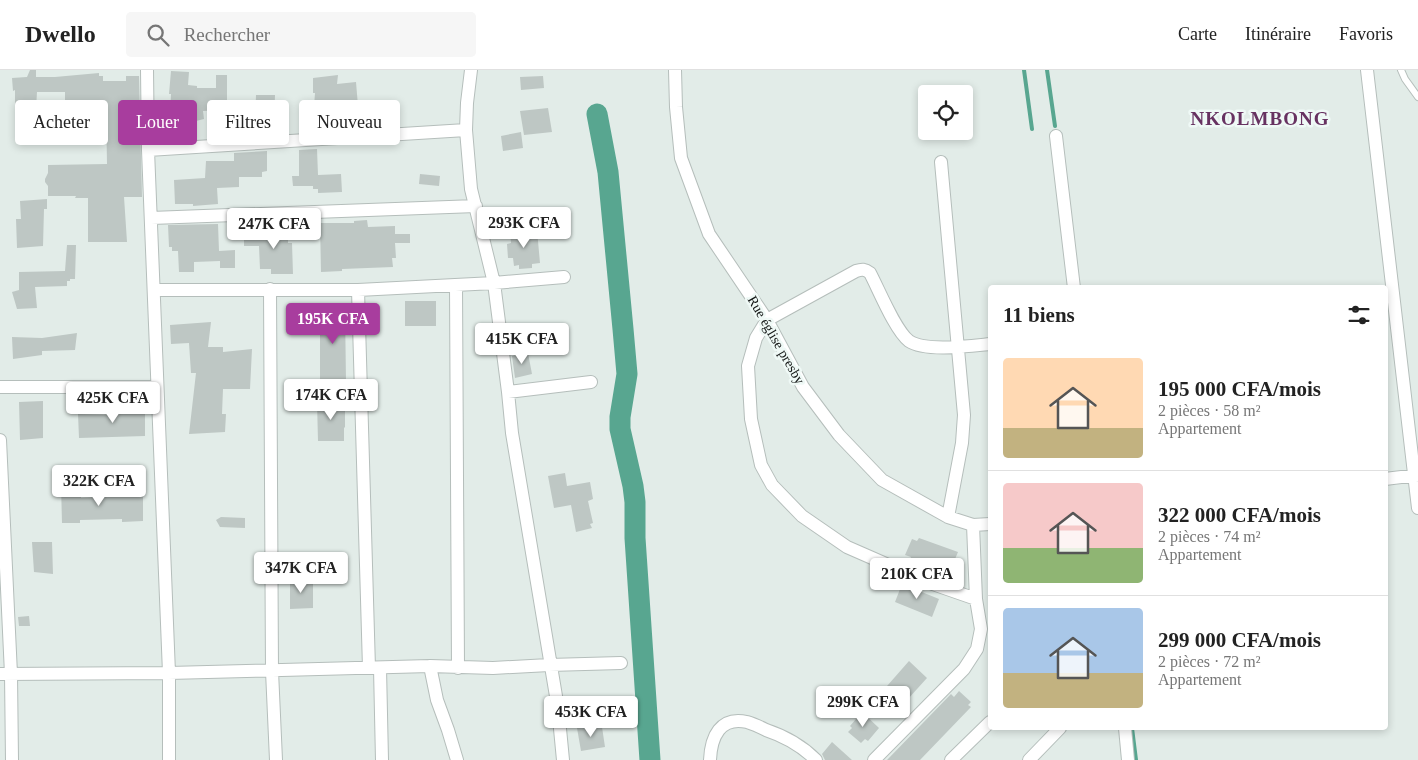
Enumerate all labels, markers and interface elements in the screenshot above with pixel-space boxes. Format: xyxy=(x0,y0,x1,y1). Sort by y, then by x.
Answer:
search box xyxy=(126,12,476,57)
text: Dwello xyxy=(25,21,96,47)
icon: search xyxy=(144,21,172,49)
text: Rechercher xyxy=(184,24,270,45)
text: Carte xyxy=(1178,24,1217,44)
text: Itinéraire xyxy=(1245,24,1311,44)
text: Favoris xyxy=(1339,24,1393,44)
map controls xyxy=(918,85,973,140)
button: locate xyxy=(918,85,973,140)
chip: Acheter xyxy=(15,100,108,145)
chip: Louer xyxy=(118,100,197,145)
chip: Filtres xyxy=(207,100,289,145)
chip: Nouveau xyxy=(299,100,400,145)
district label: NKOLMBONG xyxy=(1191,108,1329,129)
pin: 293K CFA xyxy=(472,206,576,249)
pin: 247K CFA xyxy=(222,208,326,250)
text: 293K CFA xyxy=(488,214,560,231)
text: 247K CFA xyxy=(238,215,310,232)
street label: Rue église presby xyxy=(745,293,807,387)
icon: filters xyxy=(1345,301,1373,329)
pin: 195K CFA xyxy=(281,302,385,345)
text: 11 biens xyxy=(1003,303,1075,327)
text: 195K CFA xyxy=(297,310,369,327)
pin: 415K CFA xyxy=(470,322,574,365)
text: 415K CFA xyxy=(486,330,558,347)
text: 195 000 CFA/mois xyxy=(1158,377,1321,401)
pin: 174K CFA xyxy=(279,378,383,421)
icon: home xyxy=(1043,378,1103,438)
pin: 425K CFA xyxy=(61,382,165,424)
text: 174K CFA xyxy=(295,386,367,403)
text: 425K CFA xyxy=(77,389,149,406)
text: 2 pièces · 58 m² xyxy=(1158,402,1261,419)
text: Appartement xyxy=(1158,420,1242,437)
pin: 322K CFA xyxy=(47,464,151,507)
text: 322K CFA xyxy=(63,472,135,489)
icon: home xyxy=(1043,503,1103,563)
text: 322 000 CFA/mois xyxy=(1158,503,1321,527)
text: 2 pièces · 74 m² xyxy=(1158,528,1261,545)
text: Appartement xyxy=(1158,546,1242,563)
pin: 347K CFA xyxy=(249,552,353,594)
pin: 210K CFA xyxy=(865,558,969,600)
text: 347K CFA xyxy=(265,559,337,576)
text: 210K CFA xyxy=(881,565,953,582)
icon: home xyxy=(1043,628,1103,688)
text: 299 000 CFA/mois xyxy=(1158,628,1321,652)
text: 2 pièces · 72 m² xyxy=(1158,653,1261,670)
text: Appartement xyxy=(1158,671,1242,688)
pin: 299K CFA xyxy=(811,686,915,728)
text: 299K CFA xyxy=(827,693,899,710)
pin: 453K CFA xyxy=(539,696,643,738)
text: 453K CFA xyxy=(555,703,627,720)

